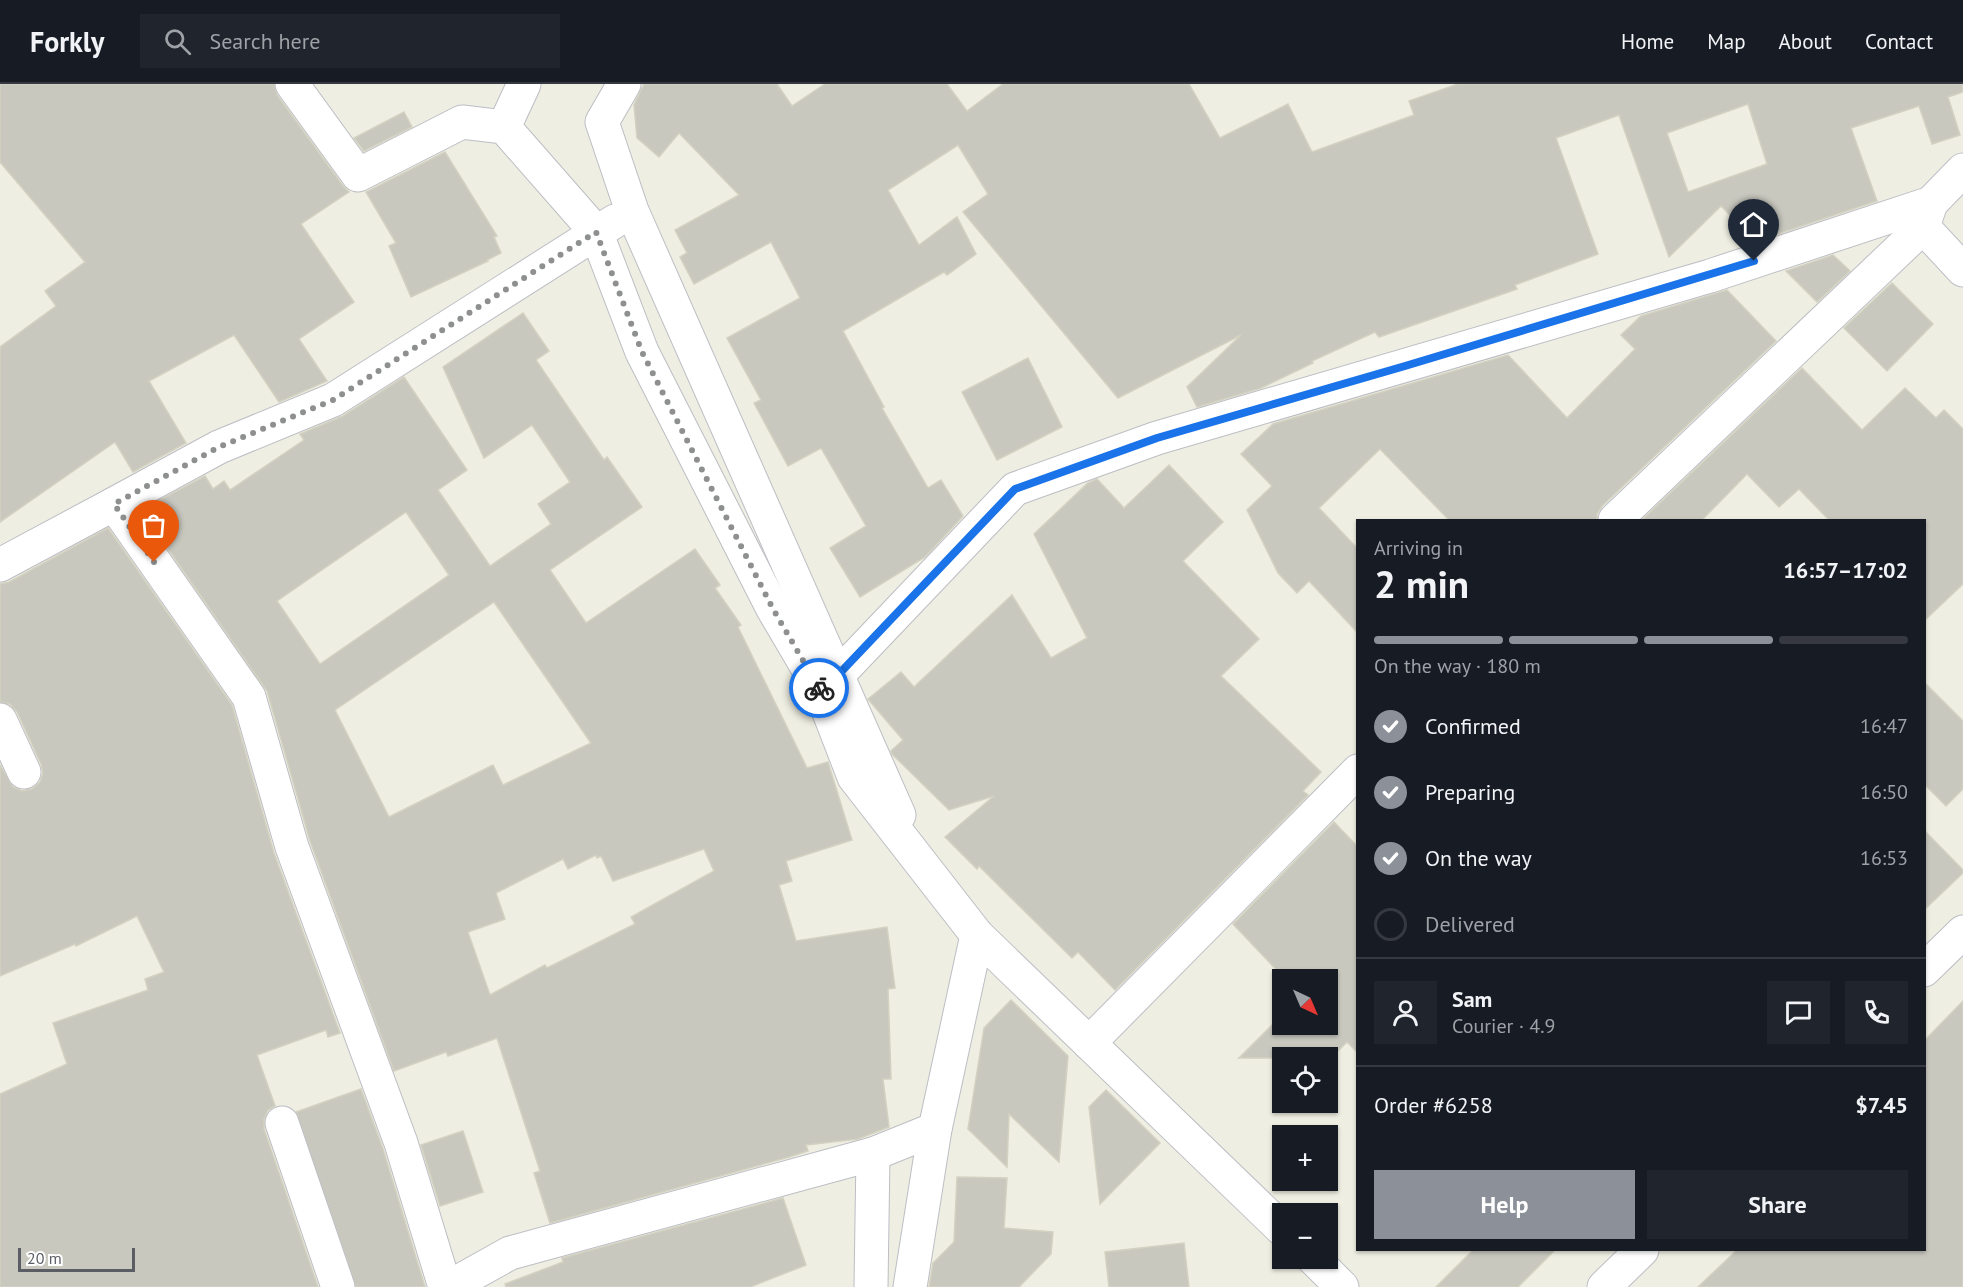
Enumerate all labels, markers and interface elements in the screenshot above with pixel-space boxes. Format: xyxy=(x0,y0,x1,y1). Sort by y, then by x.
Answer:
search box xyxy=(140,14,560,68)
text: Forkly xyxy=(30,23,104,60)
icon: search xyxy=(161,25,194,58)
text: Search here xyxy=(209,27,320,55)
text: Home xyxy=(1621,28,1674,55)
text: Map xyxy=(1707,28,1746,55)
text: About xyxy=(1779,28,1832,55)
text: Contact xyxy=(1865,28,1933,55)
pin xyxy=(1728,199,1779,261)
icon: home xyxy=(1737,208,1770,241)
pin xyxy=(128,500,179,562)
icon: bag xyxy=(137,509,170,542)
text: Arriving in xyxy=(1374,535,1463,561)
text: 16:57–17:02 xyxy=(1783,556,1908,584)
text: 2 min xyxy=(1374,558,1469,609)
text: On the way · 180 m xyxy=(1374,653,1541,679)
courier xyxy=(789,658,849,718)
icon: bike xyxy=(803,672,836,705)
icon: check xyxy=(1374,710,1407,743)
text: Confirmed xyxy=(1425,712,1521,740)
text: 16:47 xyxy=(1860,713,1908,739)
icon: check xyxy=(1374,776,1407,809)
text: Preparing xyxy=(1425,778,1515,806)
text: 16:50 xyxy=(1860,779,1908,805)
icon: check xyxy=(1374,842,1407,875)
text: On the way xyxy=(1425,844,1532,872)
text: 16:53 xyxy=(1860,845,1908,871)
text: Delivered xyxy=(1425,910,1515,938)
north arrow xyxy=(1272,969,1338,1035)
map controls xyxy=(1272,969,1338,1269)
button: person xyxy=(1374,981,1437,1044)
button: chat xyxy=(1767,981,1830,1044)
button: phone xyxy=(1845,981,1908,1044)
text: Sam xyxy=(1452,985,1492,1013)
text: Courier · 4.9 xyxy=(1452,1013,1555,1039)
button: locate xyxy=(1272,1047,1338,1113)
text: Order #6258 xyxy=(1374,1091,1493,1119)
text: $7.45 xyxy=(1855,1091,1908,1119)
button: + xyxy=(1272,1125,1338,1191)
button: Help xyxy=(1374,1170,1635,1239)
button: Share xyxy=(1647,1170,1908,1239)
button: − xyxy=(1272,1203,1338,1269)
scale bar xyxy=(18,1245,135,1272)
text: 20 m xyxy=(27,1248,62,1268)

